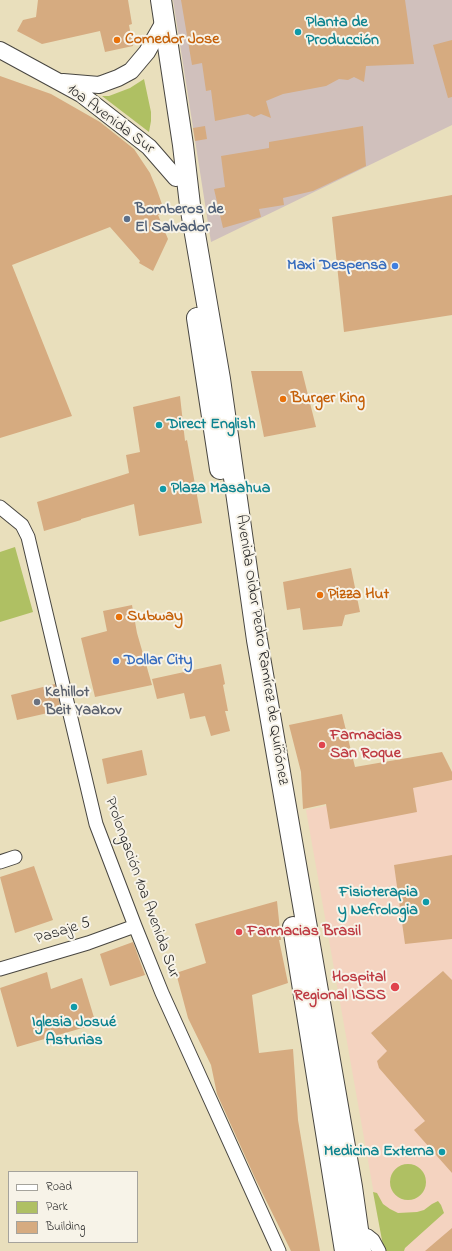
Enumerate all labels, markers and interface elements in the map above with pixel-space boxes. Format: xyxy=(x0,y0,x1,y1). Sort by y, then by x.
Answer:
place label: Planta de Producción xyxy=(306,13,379,51)
marker: Planta de Producción xyxy=(293,27,303,37)
place label: Comedor Jose xyxy=(125,30,219,50)
marker: Comedor Jose xyxy=(112,35,122,45)
street label: 10a Avenida Sur xyxy=(62,81,158,159)
place label: Bomberos de El Salvador xyxy=(135,200,224,238)
marker: Bomberos de El Salvador xyxy=(122,214,132,224)
place label: Maxi Despensa xyxy=(287,256,387,276)
marker: Maxi Despensa xyxy=(390,261,400,271)
place label: Burger King xyxy=(291,389,365,409)
marker: Burger King xyxy=(278,394,288,404)
place label: Direct English xyxy=(167,415,256,435)
marker: Direct English xyxy=(154,420,164,430)
place label: Plaza Masahua xyxy=(171,479,270,499)
marker: Plaza Masahua xyxy=(158,484,168,494)
street label: Avenida Oidor Pedro Ramírez de Quiñónez xyxy=(230,513,292,787)
place label: Pizza Hut xyxy=(328,585,389,605)
marker: Pizza Hut xyxy=(315,590,325,600)
place label: Subway xyxy=(127,607,183,627)
marker: Subway xyxy=(114,612,124,622)
place label: Dollar City xyxy=(124,651,192,671)
marker: Dollar City xyxy=(111,656,121,666)
place label: Kehillot Beit Yaakov xyxy=(45,683,121,721)
marker: Kehillot Beit Yaakov xyxy=(32,697,42,707)
place label: Farmacias San Roque xyxy=(330,726,402,764)
marker: Farmacias San Roque xyxy=(317,740,327,750)
street label: Prolongación 10a Avenida Sur xyxy=(99,795,183,981)
place label: Fisioterapia y Nefrologia xyxy=(338,883,418,921)
marker: Fisioterapia y Nefrologia xyxy=(421,897,431,907)
street label: Pasaje 5 xyxy=(33,914,93,950)
place label: Farmacias Brasil xyxy=(247,922,361,942)
marker: Farmacias Brasil xyxy=(234,927,244,937)
place label: Hospital Regional ISSS xyxy=(294,968,386,1006)
marker: Hospital Regional ISSS xyxy=(389,981,401,993)
marker: Iglesia Josué Asturias xyxy=(69,1002,79,1012)
place label: Iglesia Josué Asturias xyxy=(32,1013,116,1051)
place label: Medicina Externa xyxy=(324,1142,434,1162)
marker: Medicina Externa xyxy=(437,1147,447,1157)
legend xyxy=(8,1171,138,1243)
text: Road xyxy=(46,1178,72,1196)
text: Park xyxy=(46,1198,68,1216)
text: Building xyxy=(46,1218,85,1236)

